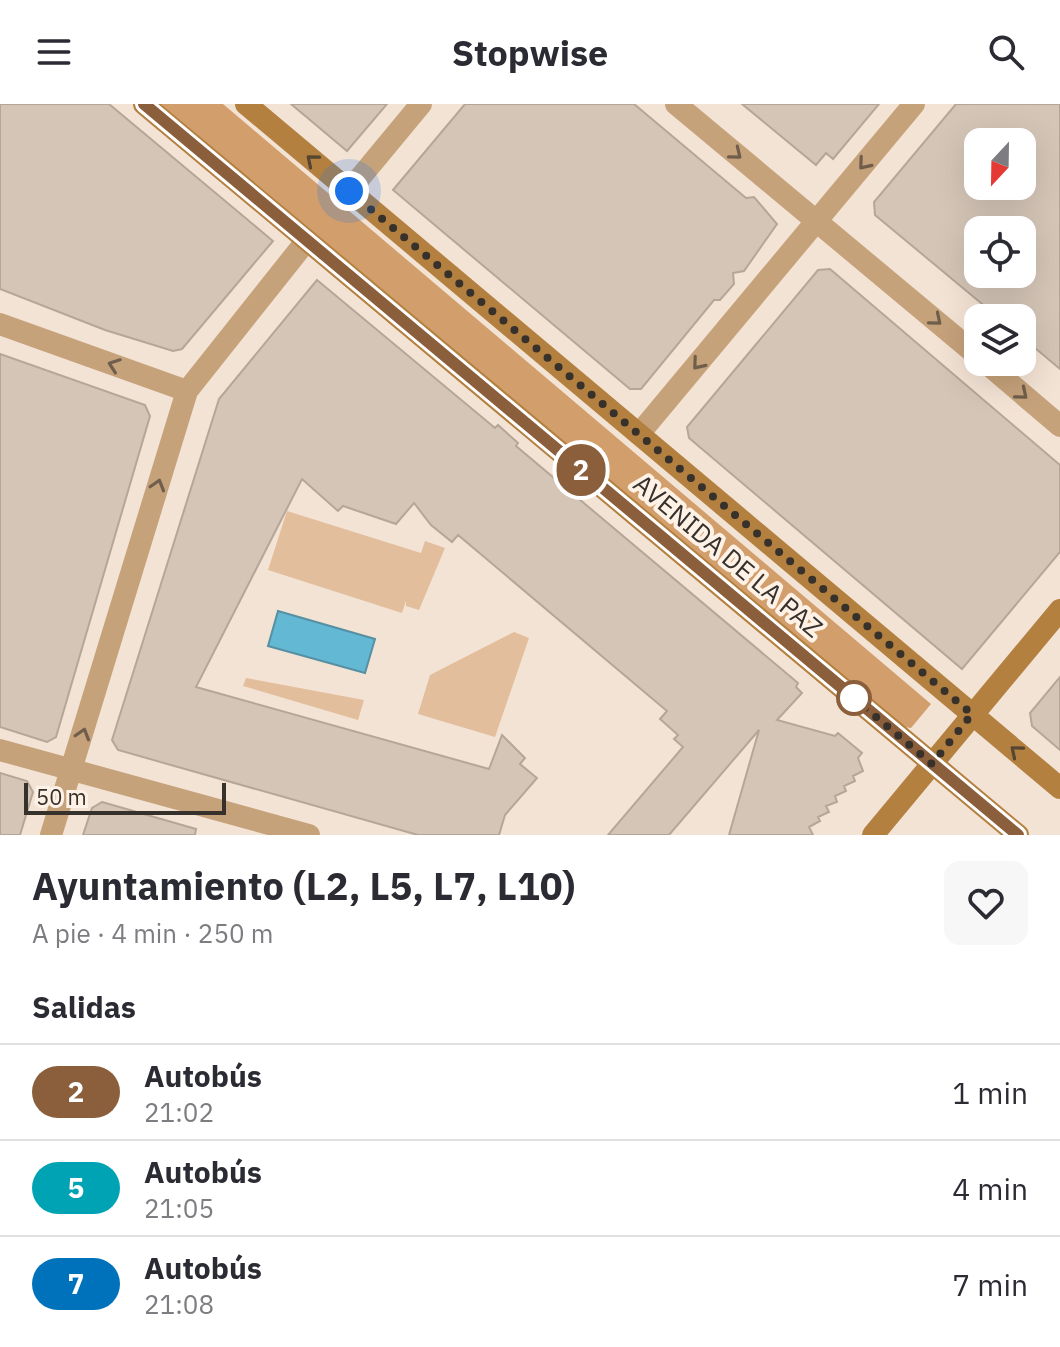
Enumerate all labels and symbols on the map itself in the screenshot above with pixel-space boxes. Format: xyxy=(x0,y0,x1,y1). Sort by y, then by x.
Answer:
north arrow xyxy=(964,128,1036,200)
one-way arrow xyxy=(727,144,742,158)
one-way arrow xyxy=(307,155,322,170)
one-way arrow xyxy=(859,155,874,169)
your location xyxy=(329,171,369,211)
one-way arrow xyxy=(926,310,941,325)
one-way arrow xyxy=(693,355,708,369)
one-way arrow xyxy=(107,358,121,374)
one-way arrow xyxy=(1013,384,1028,399)
line badge: 2 xyxy=(555,444,607,496)
street label: AVENIDA DE LA PAZ xyxy=(627,466,830,644)
one-way arrow xyxy=(149,479,165,492)
unlabelled marker xyxy=(837,681,871,715)
one-way arrow xyxy=(73,727,89,741)
one-way arrow xyxy=(1011,746,1025,761)
scale bar xyxy=(24,779,226,815)

